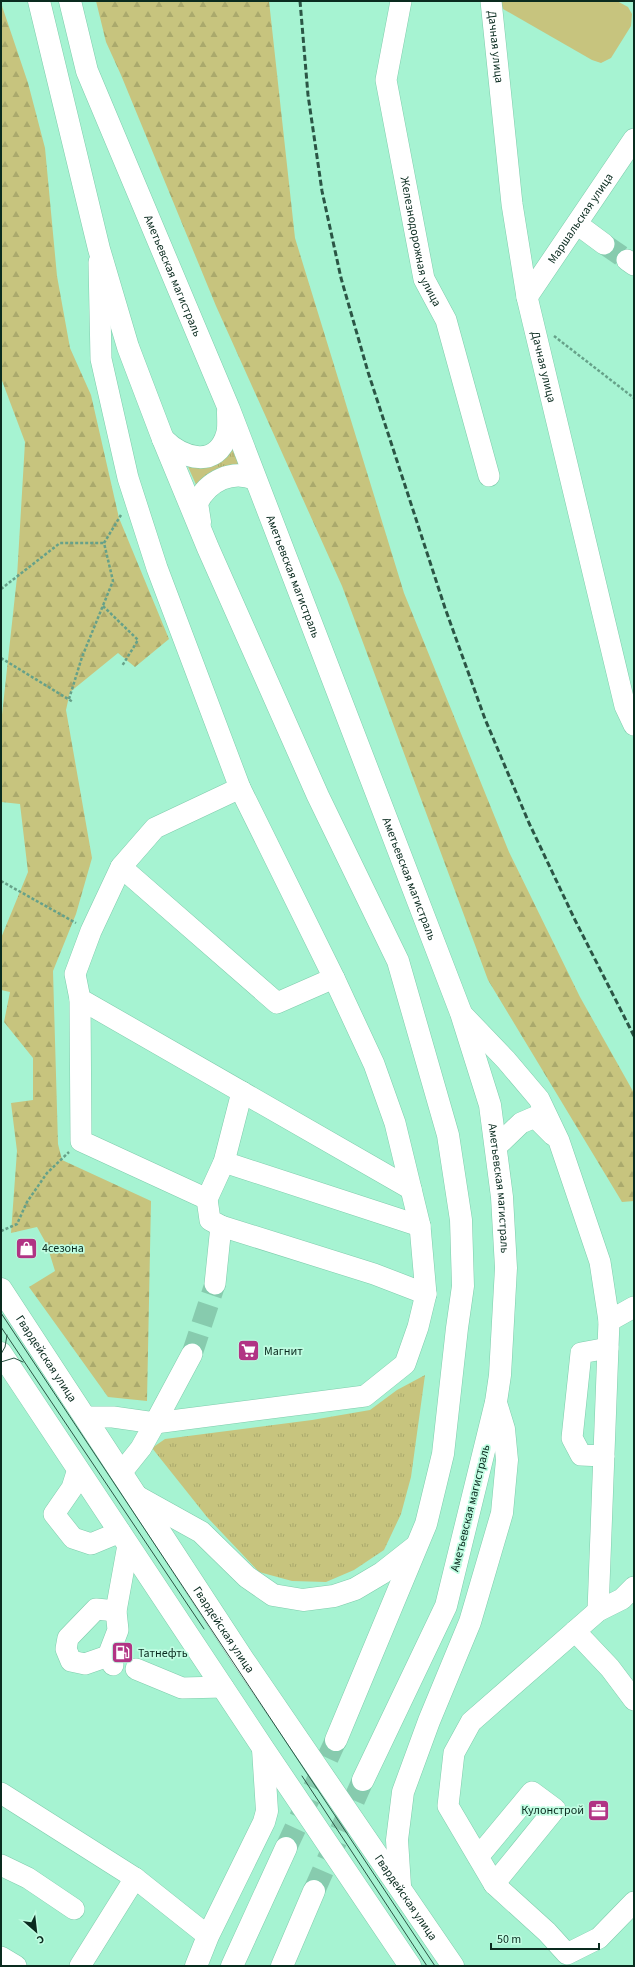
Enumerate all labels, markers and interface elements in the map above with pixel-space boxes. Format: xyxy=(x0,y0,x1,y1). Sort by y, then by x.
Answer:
street label: Дачная улица xyxy=(483,10,507,84)
street label: Маршальская улица xyxy=(544,170,618,267)
street label: Железнодорожная улица xyxy=(396,175,445,310)
street label: Аметьевская магистраль xyxy=(139,212,206,339)
street label: Дачная улица xyxy=(526,329,560,404)
street label: Аметьевская магистраль xyxy=(261,513,324,641)
street label: Аметьевская магистраль xyxy=(378,815,440,943)
street label: Аметьевская магистраль xyxy=(483,1122,513,1254)
shop icon: 4сезона xyxy=(13,1235,39,1261)
place label: 4сезона xyxy=(42,1240,84,1257)
street label: Гвардейская улица xyxy=(11,1312,81,1406)
supermarket icon: Магнит xyxy=(236,1338,262,1364)
place label: Магнит xyxy=(264,1343,303,1360)
street label: Аметьевская магистраль xyxy=(446,1443,495,1573)
street label: Гвардейская улица xyxy=(189,1583,258,1677)
fuel station icon: Татнефть xyxy=(110,1640,136,1666)
place label: Татнефть xyxy=(138,1645,188,1662)
office icon: Кулонстрой xyxy=(586,1797,612,1823)
place label: Кулонстрой xyxy=(521,1802,584,1819)
street label: Гвардейская улица xyxy=(370,1851,441,1944)
north arrow xyxy=(16,1911,56,1951)
scale bar xyxy=(491,1925,599,1951)
text: С xyxy=(34,1931,47,1948)
text: 50 m xyxy=(497,1931,521,1948)

